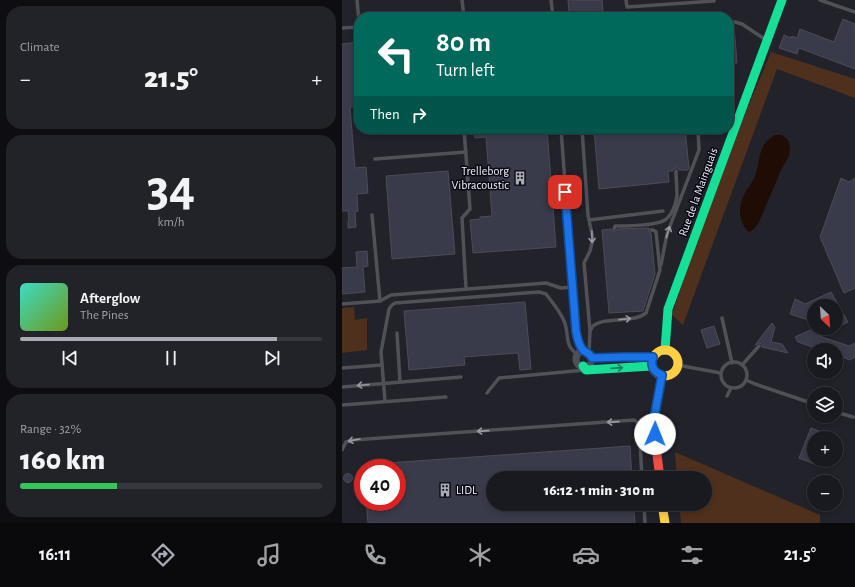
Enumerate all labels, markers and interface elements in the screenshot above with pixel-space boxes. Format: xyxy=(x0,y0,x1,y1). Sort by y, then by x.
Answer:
icon: left xyxy=(370,28,422,80)
text: 80 m xyxy=(436,29,491,57)
text: Climate xyxy=(20,41,59,54)
text: Turn left xyxy=(436,62,495,80)
text: 21.5° xyxy=(144,63,198,93)
text: − xyxy=(20,68,31,90)
text: + xyxy=(311,68,322,90)
icon: right xyxy=(408,104,430,126)
text: Then xyxy=(370,107,400,122)
street label: Rue de la Mainguais xyxy=(676,146,720,238)
text: 34 xyxy=(147,163,195,215)
place label: Trelleborg Vibracoustic xyxy=(452,165,509,191)
building icon: Trelleborg Vibracoustic xyxy=(512,170,528,186)
pin xyxy=(548,175,582,209)
icon: arrive xyxy=(554,181,576,203)
text: km/h xyxy=(158,216,184,229)
one-way arrow xyxy=(665,226,672,239)
one-way arrow xyxy=(588,230,595,243)
text: Afterglow xyxy=(80,291,140,306)
north arrow xyxy=(807,299,843,335)
map controls xyxy=(807,299,843,511)
text: The Pines xyxy=(80,309,129,322)
one-way arrow xyxy=(618,316,631,323)
button: sound xyxy=(807,343,843,379)
icon: previous xyxy=(59,347,81,369)
icon: pause xyxy=(160,347,182,369)
icon: next xyxy=(261,347,283,369)
one-way arrow xyxy=(610,365,623,372)
one-way arrow xyxy=(357,382,370,389)
button: layers xyxy=(807,387,843,423)
position arrow xyxy=(634,413,676,455)
one-way arrow xyxy=(607,418,620,425)
text: Range · 32% xyxy=(20,423,81,436)
one-way arrow xyxy=(477,427,490,434)
button: + xyxy=(807,431,843,467)
one-way arrow xyxy=(348,437,361,445)
text: 160 km xyxy=(20,445,105,475)
speed limit sign: 40 xyxy=(354,459,406,511)
button: − xyxy=(807,475,843,511)
building icon: LIDL xyxy=(437,482,453,498)
text: 16:12 · 1 min · 310 m xyxy=(544,483,654,498)
place label: LIDL xyxy=(456,484,477,496)
icon: directions xyxy=(149,541,177,569)
icon: music xyxy=(255,541,283,569)
icon: phone xyxy=(361,541,389,569)
icon: climate xyxy=(466,541,494,569)
icon: car xyxy=(572,541,600,569)
icon: filters xyxy=(678,541,706,569)
text: 16:11 xyxy=(39,546,71,564)
text: 21.5° xyxy=(784,546,816,564)

